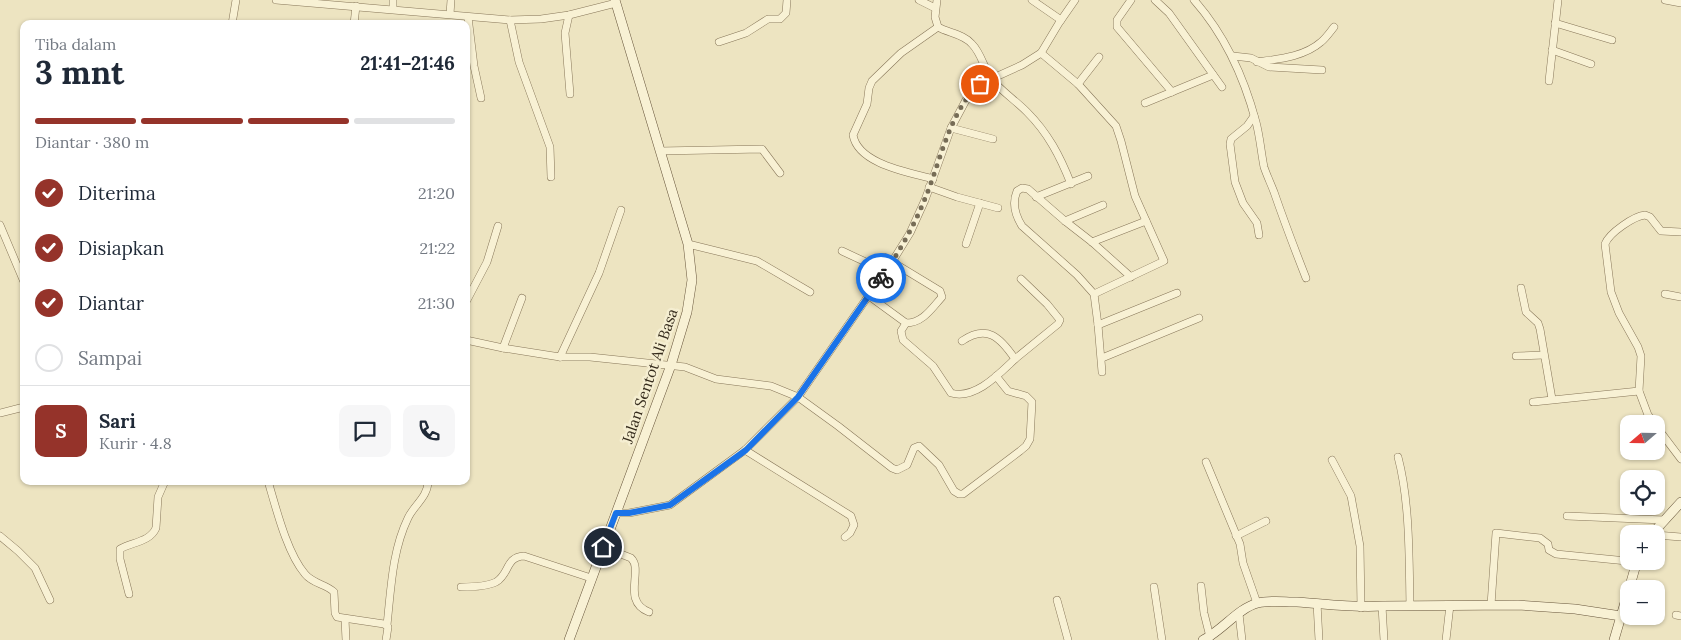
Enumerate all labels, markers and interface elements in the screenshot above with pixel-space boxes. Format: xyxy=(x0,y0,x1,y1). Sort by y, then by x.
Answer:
text: Tiba dalam xyxy=(35,34,116,54)
text: 21:41–21:46 xyxy=(360,51,455,75)
text: 3 mnt xyxy=(35,52,124,93)
pin xyxy=(959,63,1001,105)
icon: bag xyxy=(966,70,994,98)
text: Diantar · 380 m xyxy=(35,132,149,152)
icon: check xyxy=(35,179,63,207)
text: Diterima xyxy=(78,181,156,205)
text: 21:20 xyxy=(418,183,455,203)
icon: check xyxy=(35,234,63,262)
text: Disiapkan xyxy=(78,236,164,260)
text: 21:22 xyxy=(419,238,455,258)
courier xyxy=(856,253,906,303)
icon: bike xyxy=(867,264,895,292)
icon: check xyxy=(35,289,63,317)
text: Diantar xyxy=(78,291,144,315)
text: 21:30 xyxy=(418,293,455,313)
street label: Jalan Sentot Ali Basa xyxy=(617,306,682,447)
text: Sampai xyxy=(78,346,142,370)
button: chat xyxy=(339,405,391,457)
button: phone xyxy=(403,405,455,457)
text: Sari xyxy=(99,409,136,433)
north arrow xyxy=(1620,415,1665,460)
map controls xyxy=(1620,415,1665,625)
text: S xyxy=(55,419,67,443)
text: Kurir · 4.8 xyxy=(99,433,172,453)
button: locate xyxy=(1620,470,1665,515)
button: + xyxy=(1620,525,1665,570)
pin xyxy=(582,526,624,568)
icon: home xyxy=(589,533,617,561)
button: − xyxy=(1620,580,1665,625)

